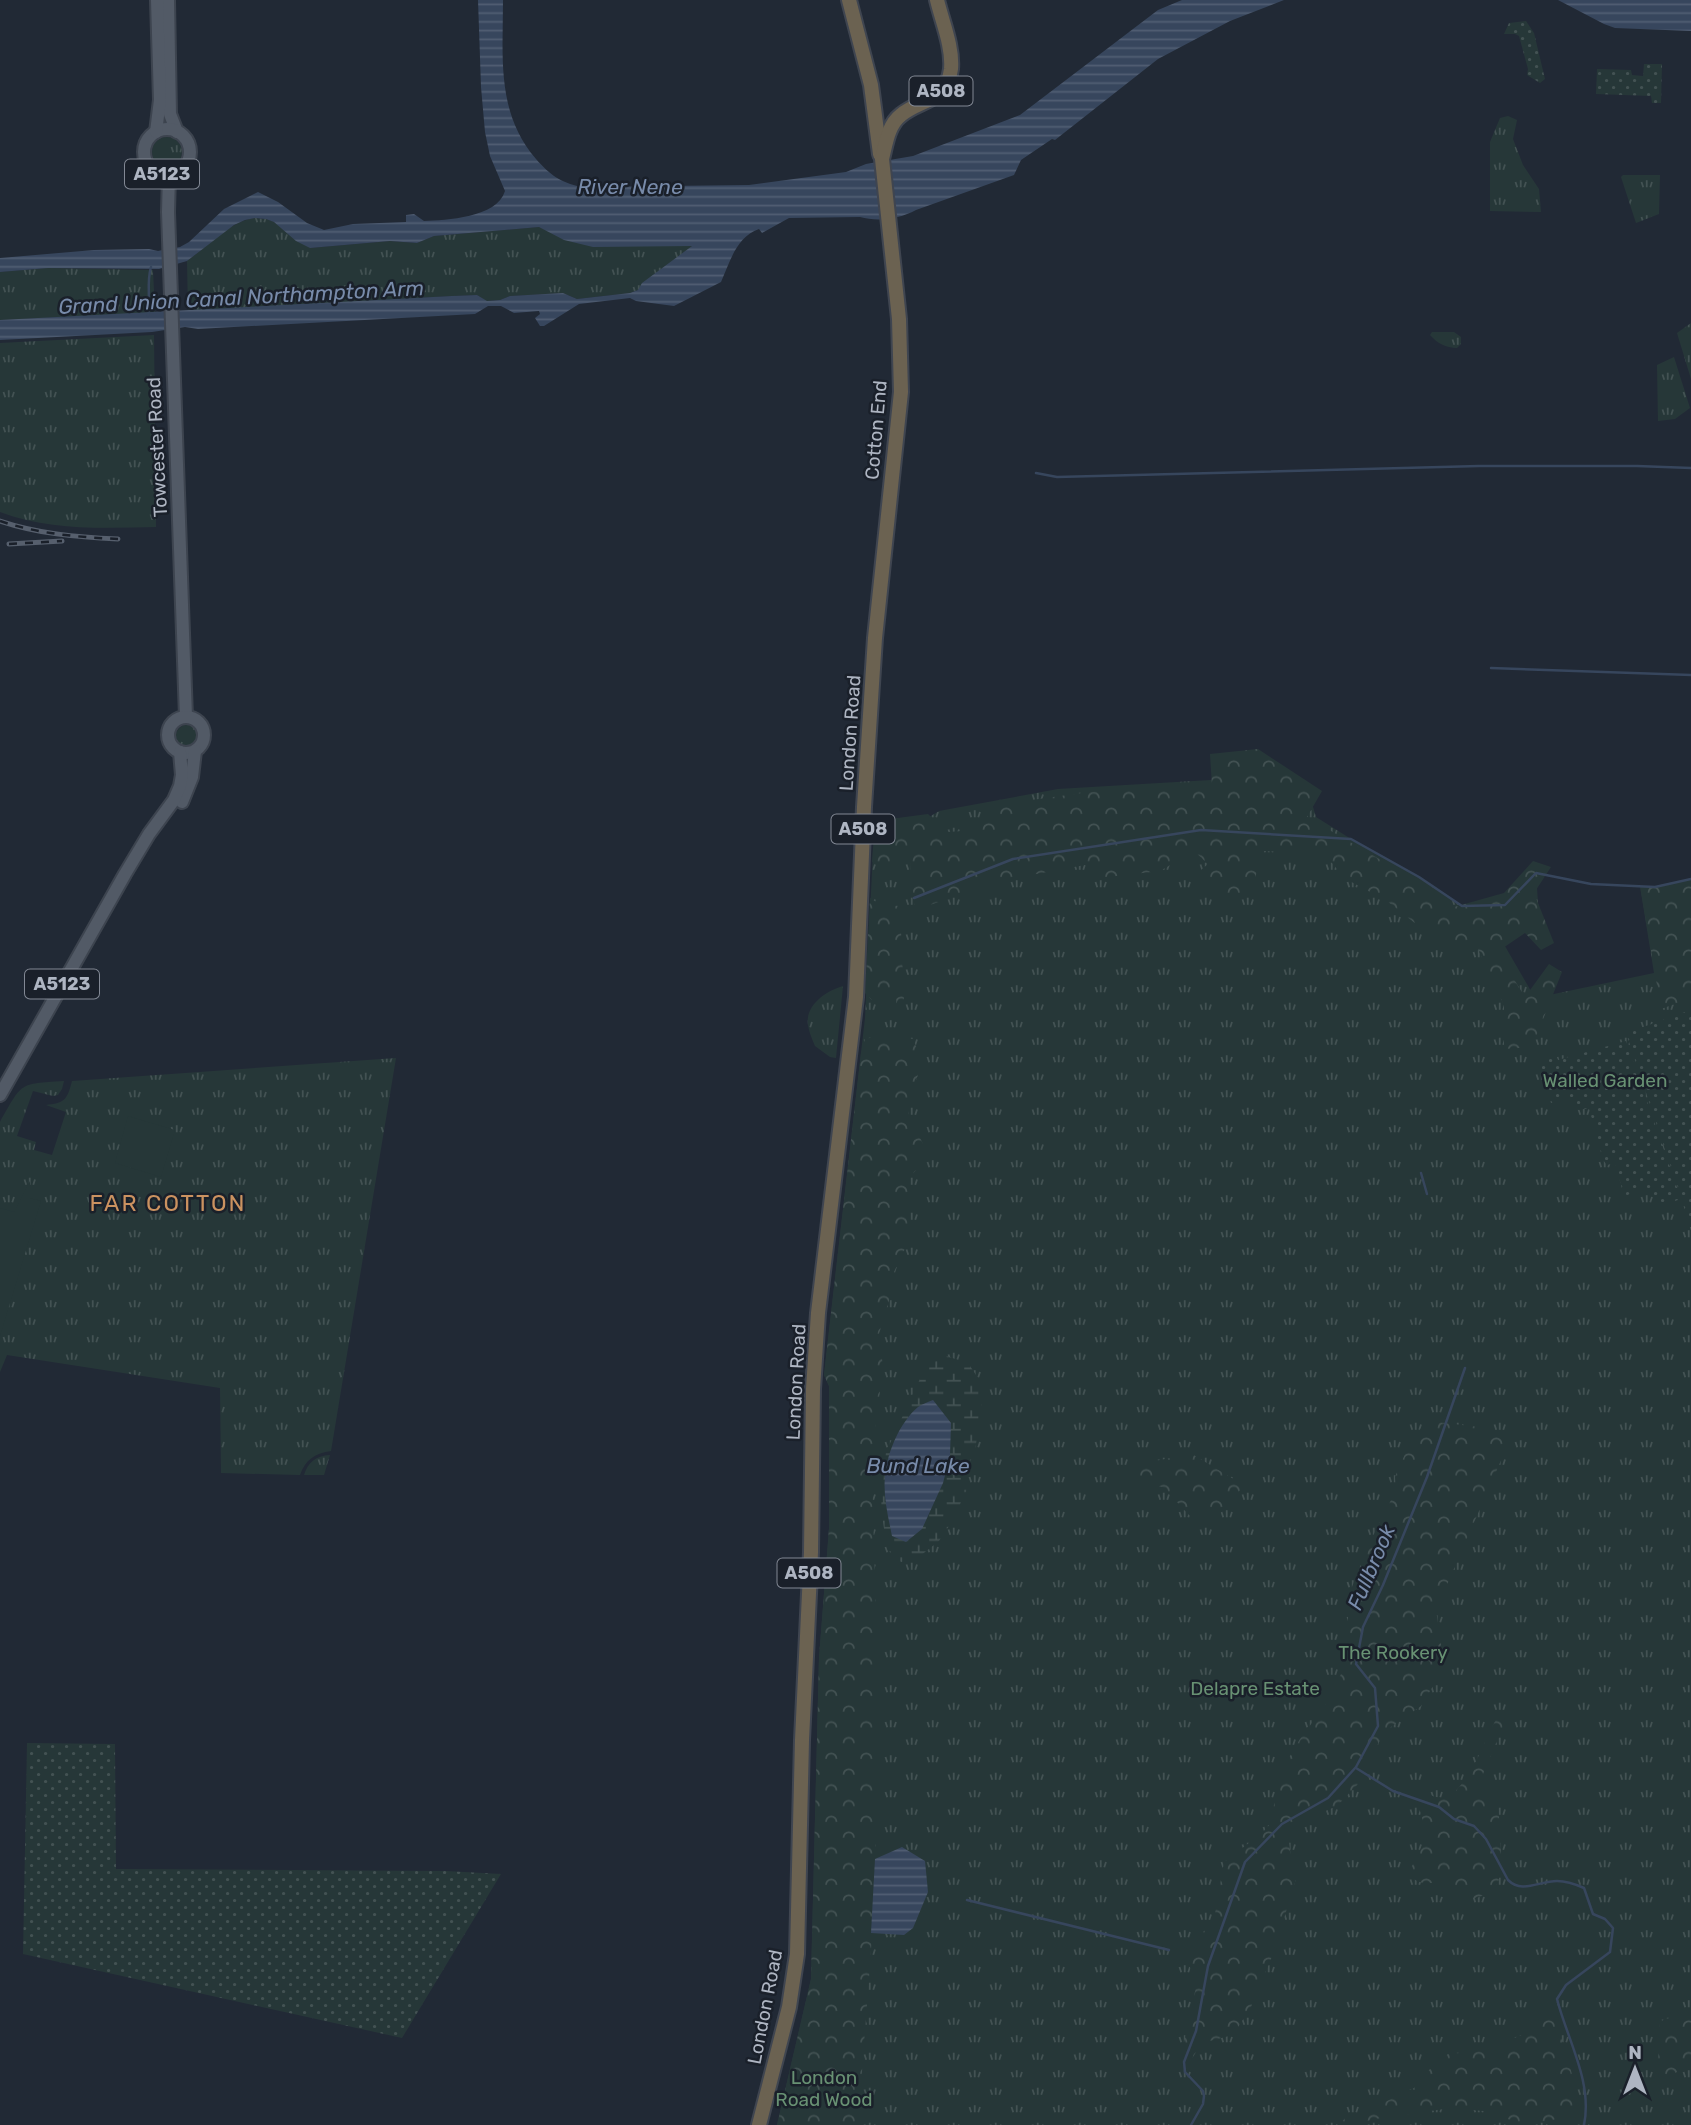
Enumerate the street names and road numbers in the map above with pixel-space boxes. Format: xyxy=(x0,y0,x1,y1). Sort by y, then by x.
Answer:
road number: A508 xyxy=(909,76,972,106)
road number: A5123 xyxy=(125,160,199,188)
street label: Towcester Road xyxy=(142,376,172,518)
street label: Cotton End xyxy=(860,379,892,481)
street label: London Road xyxy=(834,674,866,792)
road number: A508 xyxy=(832,814,894,844)
road number: A5123 xyxy=(25,970,99,999)
street label: London Road xyxy=(781,1323,811,1441)
road number: A508 xyxy=(778,1558,840,1588)
street label: London Road xyxy=(743,1948,787,2066)

